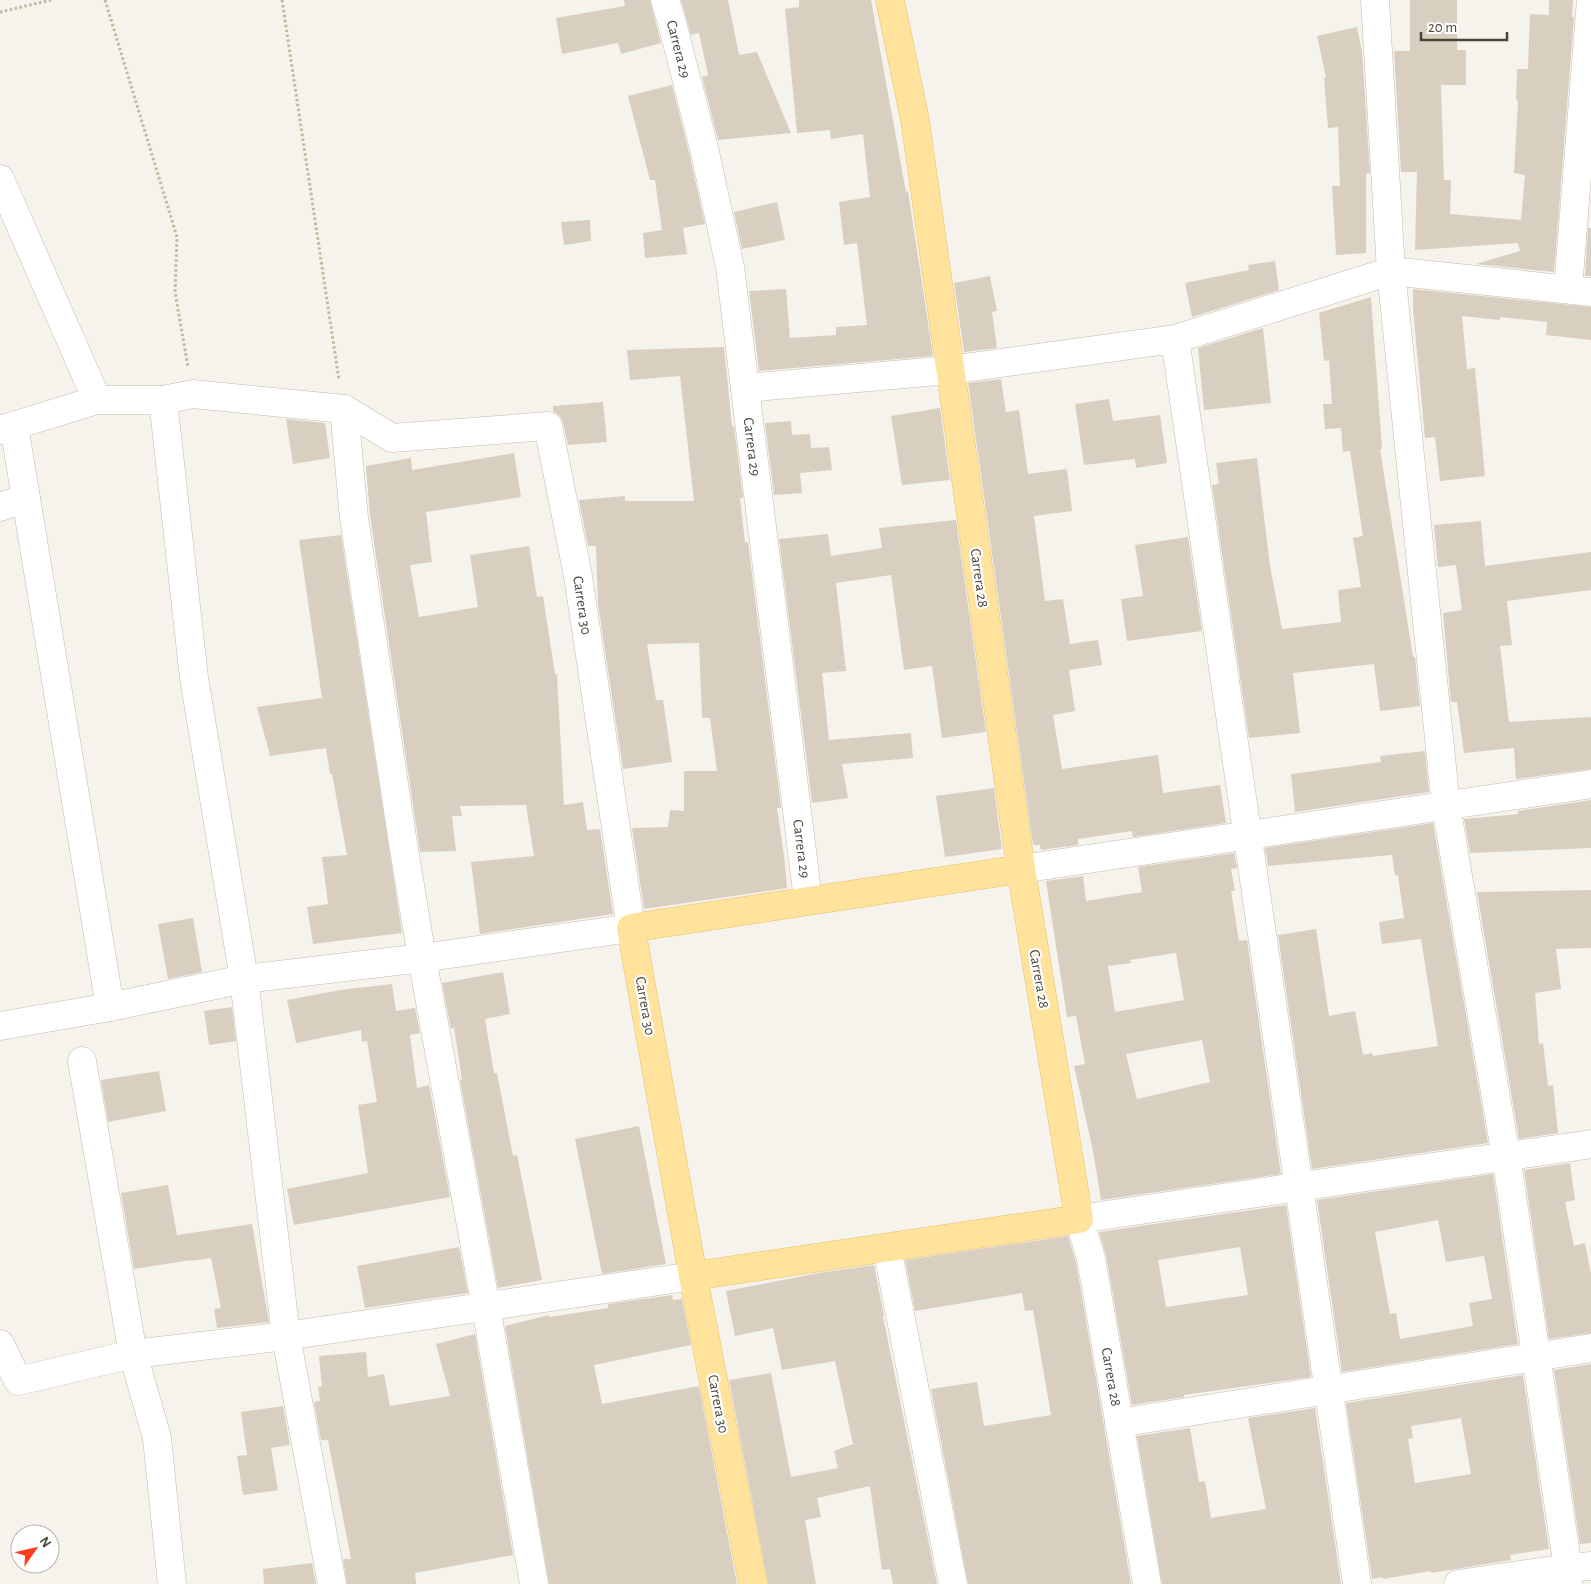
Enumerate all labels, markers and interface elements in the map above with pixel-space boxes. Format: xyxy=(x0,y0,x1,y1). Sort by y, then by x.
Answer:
scale bar xyxy=(1421,10,1507,42)
street label: Carrera 29 xyxy=(664,19,693,80)
text: 20 m xyxy=(1428,20,1457,35)
street label: Carrera 29 xyxy=(741,416,763,477)
street label: Carrera 28 xyxy=(967,548,991,608)
street label: Carrera 30 xyxy=(571,575,594,636)
street label: Carrera 29 xyxy=(791,818,813,879)
street label: Carrera 28 xyxy=(1026,949,1052,1009)
street label: Carrera 30 xyxy=(632,975,658,1037)
street label: Carrera 28 xyxy=(1098,1347,1124,1407)
street label: Carrera 30 xyxy=(705,1373,731,1435)
north arrow xyxy=(10,1524,60,1574)
text: N xyxy=(36,1534,53,1550)

